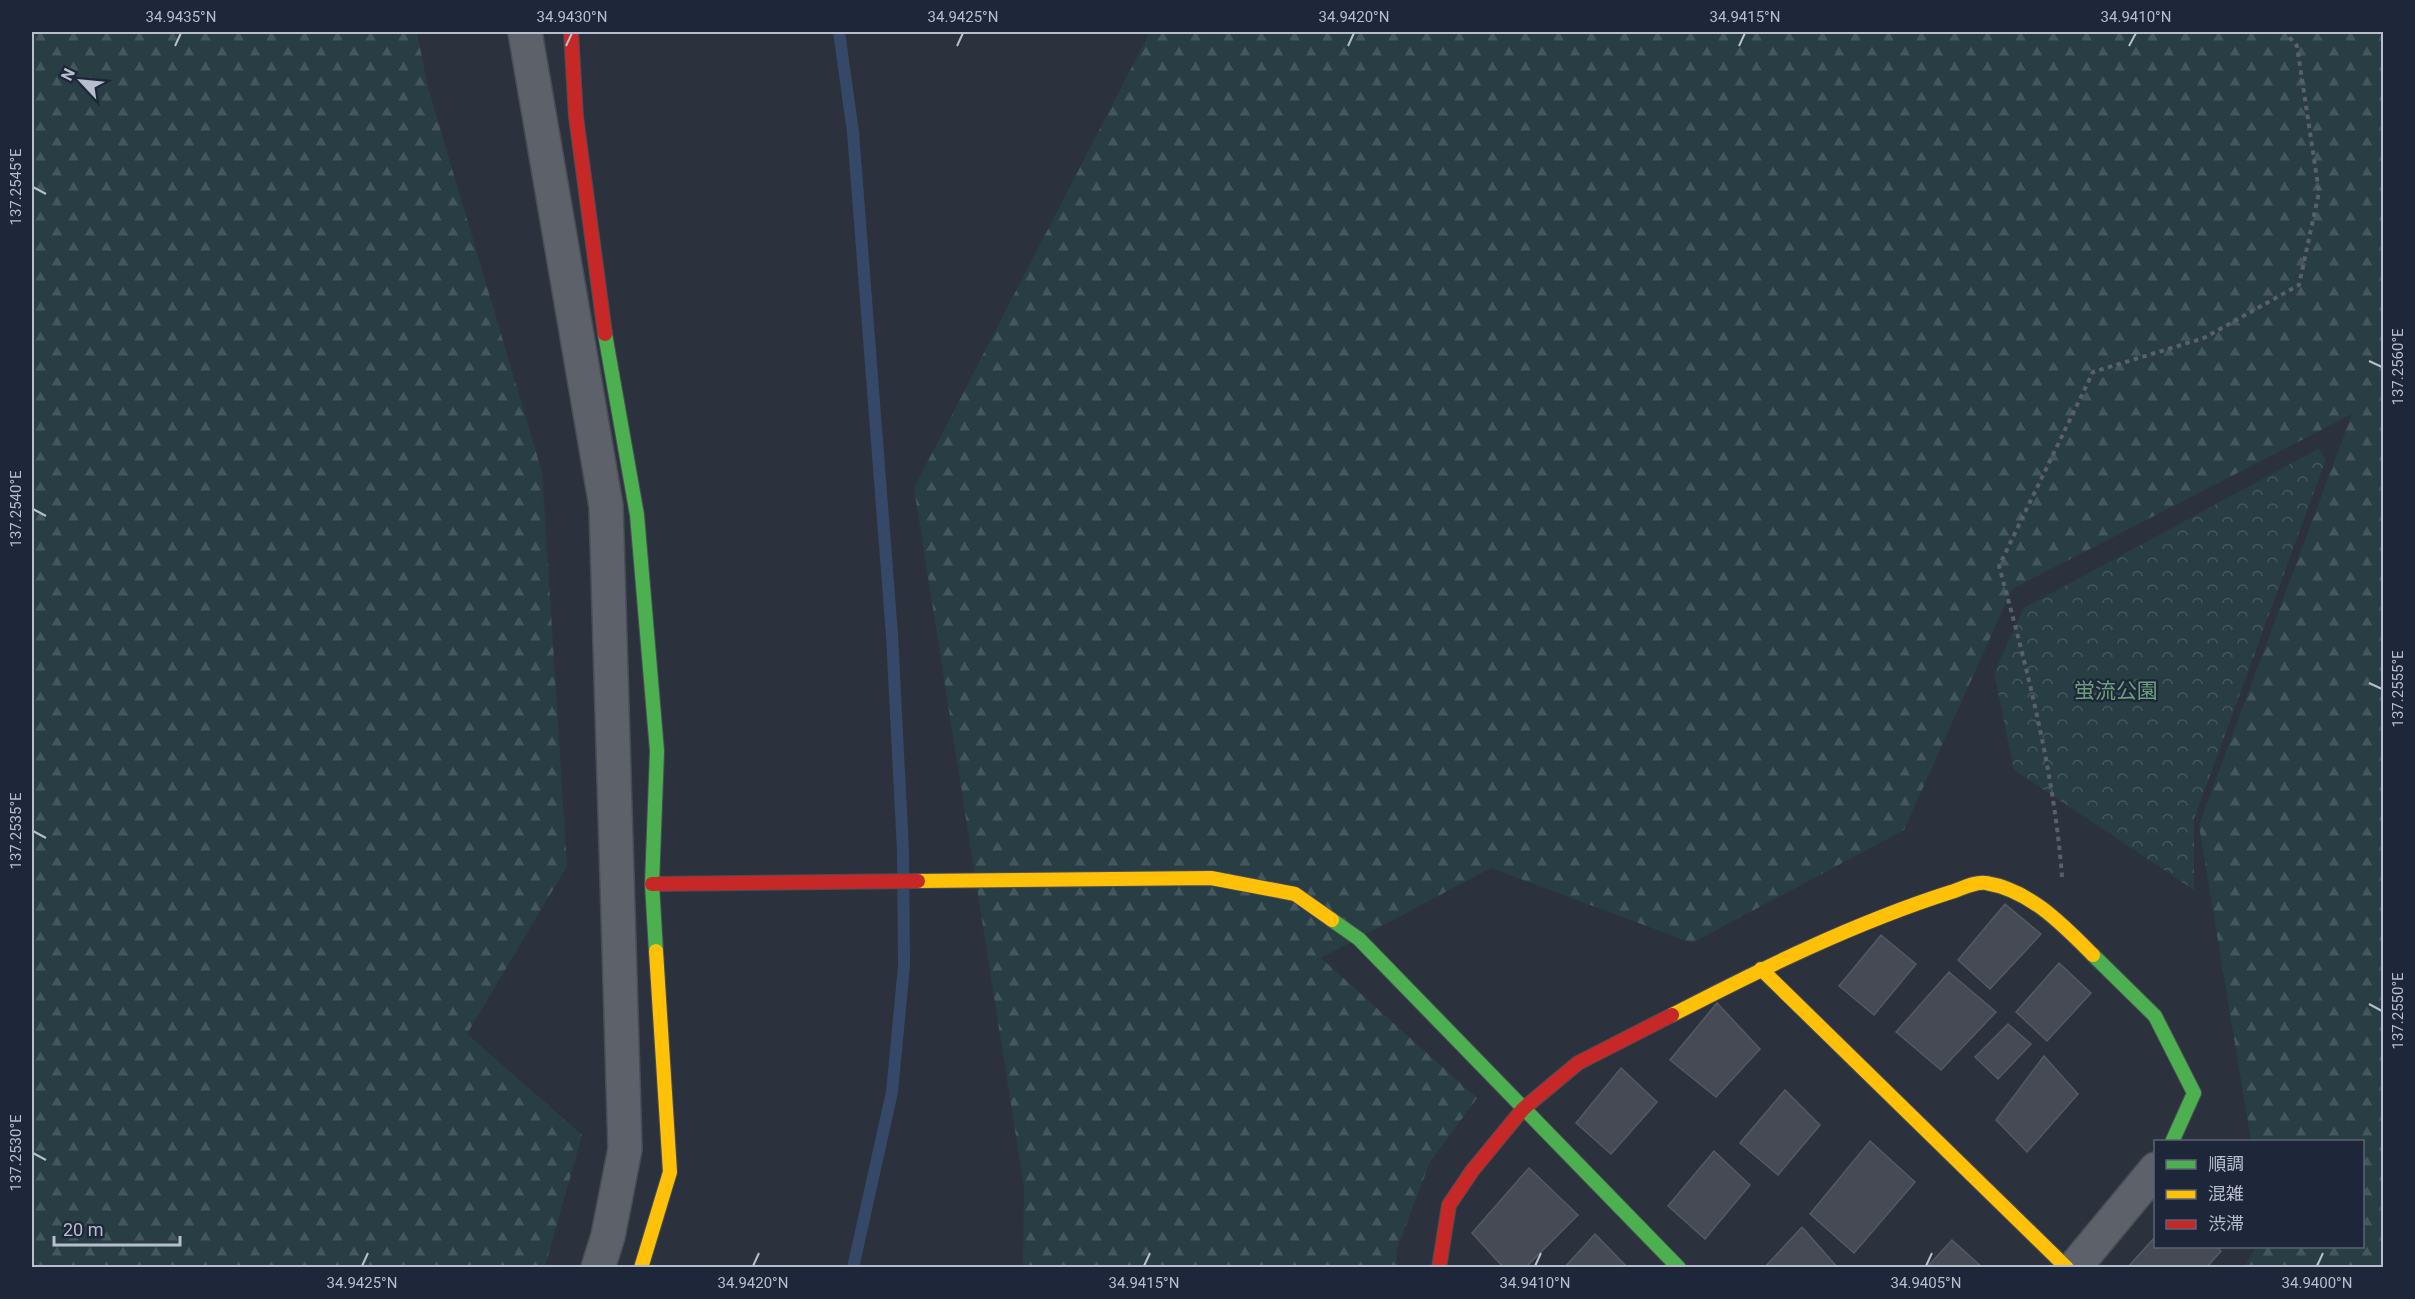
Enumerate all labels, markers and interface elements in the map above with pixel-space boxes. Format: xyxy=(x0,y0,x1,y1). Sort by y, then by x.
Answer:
text: 34.9435°N xyxy=(146,8,216,26)
text: 34.9430°N xyxy=(537,8,607,26)
text: 34.9425°N xyxy=(928,8,998,26)
text: 34.9420°N xyxy=(1319,8,1389,26)
text: 34.9415°N xyxy=(1710,8,1780,26)
text: 34.9410°N xyxy=(2101,8,2171,26)
north arrow xyxy=(51,51,111,111)
text: N xyxy=(57,65,79,84)
text: 137.2545°E xyxy=(7,148,25,226)
text: 137.2560°E xyxy=(2389,328,2407,406)
text: 137.2540°E xyxy=(7,470,25,548)
text: 137.2555°E xyxy=(2389,650,2407,728)
park label: 蛍流公園 xyxy=(2074,679,2158,703)
text: 137.2535°E xyxy=(7,792,25,870)
text: 137.2550°E xyxy=(2389,972,2407,1050)
text: 137.2530°E xyxy=(7,1114,25,1192)
legend xyxy=(2154,1140,2364,1248)
text: 順調 xyxy=(2208,1153,2244,1174)
text: 混雑 xyxy=(2208,1183,2244,1204)
scale bar xyxy=(54,1209,180,1247)
text: 渋滞 xyxy=(2208,1213,2244,1234)
text: 20 m xyxy=(63,1219,103,1240)
text: 34.9425°N xyxy=(327,1274,397,1292)
text: 34.9420°N xyxy=(718,1274,788,1292)
text: 34.9415°N xyxy=(1109,1274,1179,1292)
text: 34.9410°N xyxy=(1500,1274,1570,1292)
text: 34.9405°N xyxy=(1891,1274,1961,1292)
text: 34.9400°N xyxy=(2282,1274,2352,1292)

